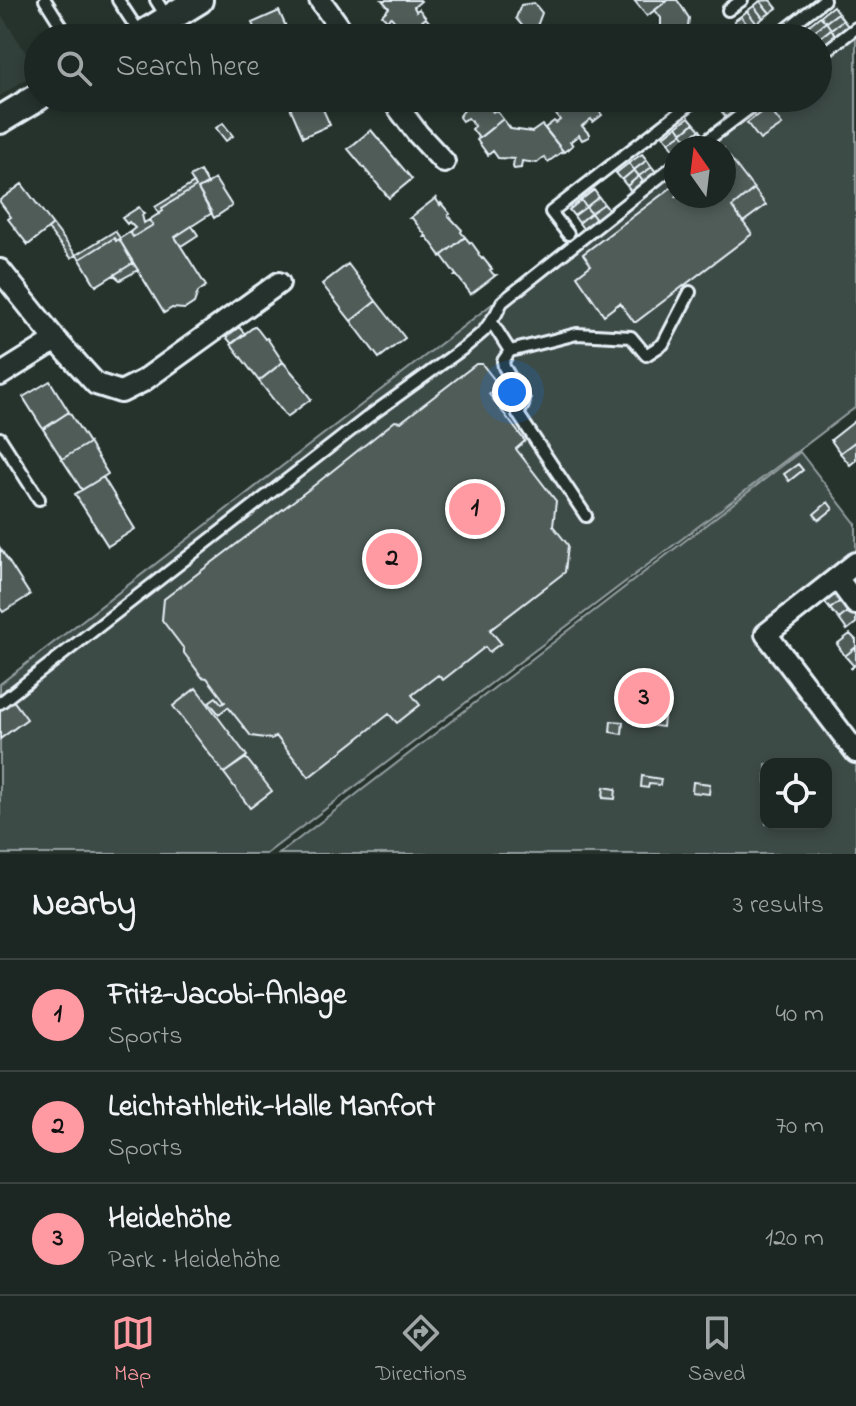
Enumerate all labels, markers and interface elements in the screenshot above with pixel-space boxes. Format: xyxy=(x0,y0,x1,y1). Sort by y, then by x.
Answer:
search box xyxy=(24,24,832,112)
icon: search xyxy=(52,46,96,90)
text: Search here xyxy=(116,46,260,90)
north arrow xyxy=(664,136,736,208)
your location xyxy=(492,372,532,412)
pin: 1 xyxy=(449,479,501,539)
pin: 2 xyxy=(366,529,418,589)
pin: 3 xyxy=(618,668,670,728)
map controls xyxy=(760,758,832,830)
button: locate xyxy=(760,758,832,830)
text: Nearby xyxy=(32,881,136,931)
text: 3 results xyxy=(733,887,824,925)
text: Fritz-Jacobi-Anlage xyxy=(108,974,346,1018)
text: 1 xyxy=(54,996,62,1034)
text: 40 m xyxy=(775,996,824,1034)
text: Sports xyxy=(108,1018,182,1056)
text: Leichtathletik-Halle Manfort xyxy=(108,1086,435,1130)
text: 2 xyxy=(52,1108,64,1146)
text: 70 m xyxy=(775,1108,824,1146)
text: Sports xyxy=(108,1130,182,1168)
text: Heidehöhe xyxy=(108,1198,231,1242)
text: 3 xyxy=(53,1220,63,1258)
text: 120 m xyxy=(765,1220,824,1258)
text: Park · Heidehöhe xyxy=(108,1242,280,1280)
tab: Map xyxy=(111,1311,155,1391)
tab: Directions xyxy=(376,1311,467,1391)
tab: Saved xyxy=(688,1311,745,1391)

